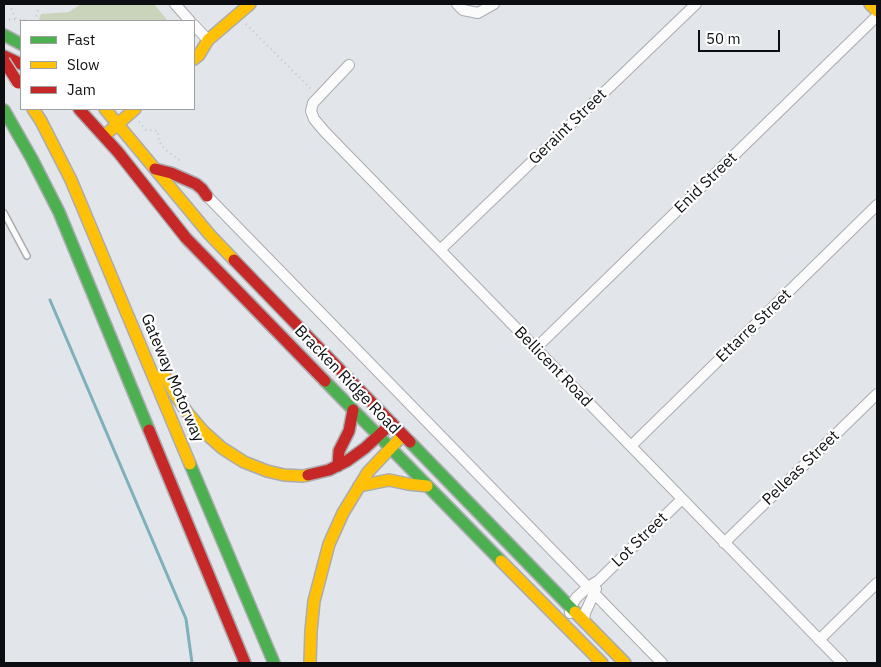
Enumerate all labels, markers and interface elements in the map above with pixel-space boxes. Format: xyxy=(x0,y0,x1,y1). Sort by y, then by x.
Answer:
legend xyxy=(20,20,195,110)
scale bar xyxy=(701,20,784,52)
text: 50 m xyxy=(706,29,741,48)
text: Fast xyxy=(67,30,95,49)
text: Slow xyxy=(67,55,100,74)
text: Jam xyxy=(67,80,96,99)
street label: Geraint Street xyxy=(525,85,611,169)
street label: Enid Street xyxy=(671,149,741,217)
street label: Ettarre Street xyxy=(712,285,796,367)
street label: Gateway Motorway xyxy=(136,311,208,445)
street label: Bracken Ridge Road xyxy=(290,322,404,438)
street label: Bellicent Road xyxy=(510,323,596,411)
street label: Pelleas Street xyxy=(759,427,843,509)
street label: Lot Street xyxy=(608,509,672,571)

